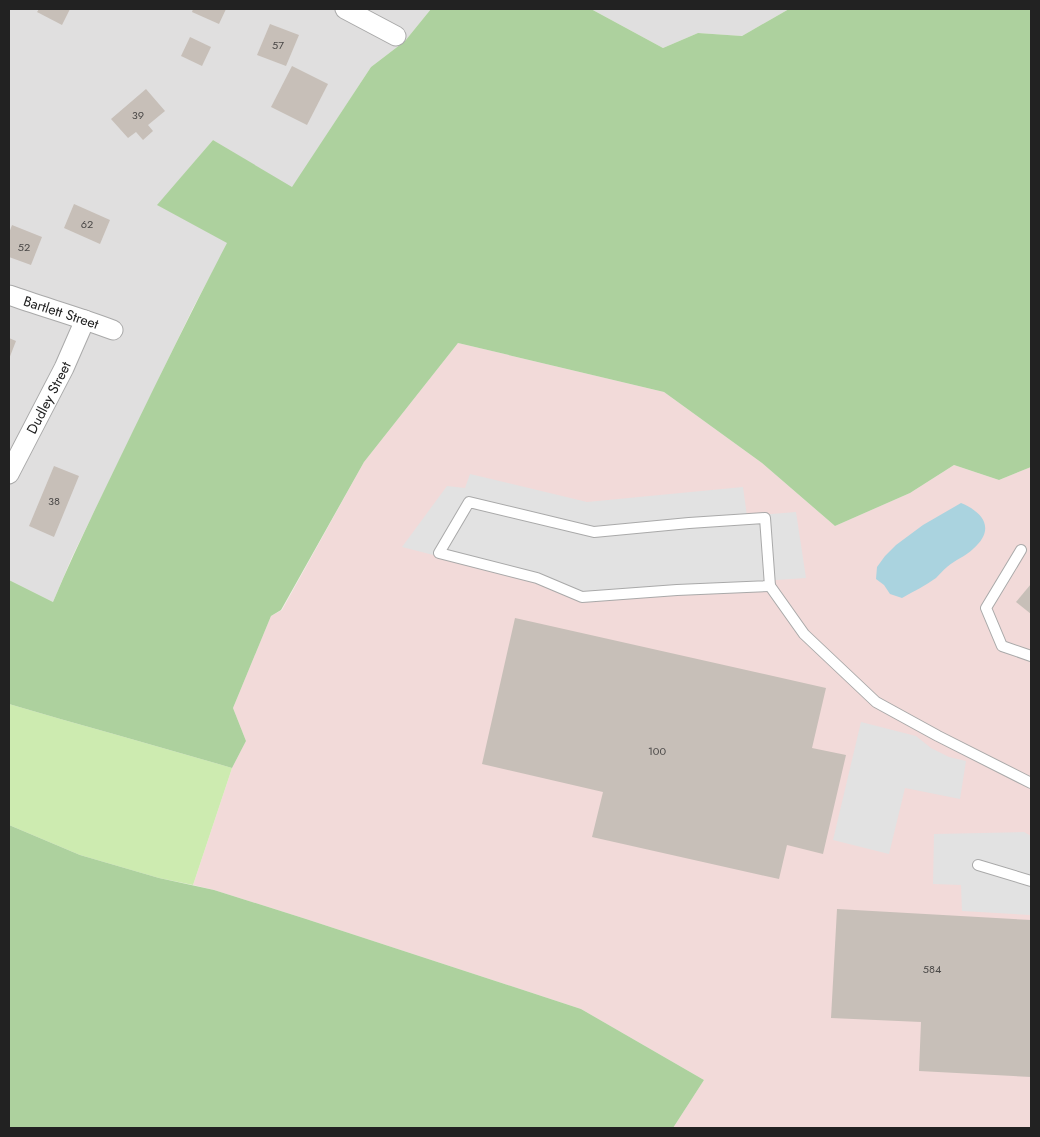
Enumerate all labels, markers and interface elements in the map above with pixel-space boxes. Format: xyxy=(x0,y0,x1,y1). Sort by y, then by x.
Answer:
house number: 57 xyxy=(272,37,284,53)
house number: 39 xyxy=(132,107,144,123)
house number: 62 xyxy=(81,216,93,232)
house number: 52 xyxy=(18,239,30,255)
street label: Bartlett Street xyxy=(21,291,102,334)
street label: Dudley Street xyxy=(22,358,76,437)
house number: 38 xyxy=(48,493,60,509)
house number: 100 xyxy=(648,743,666,759)
house number: 584 xyxy=(923,961,942,977)

